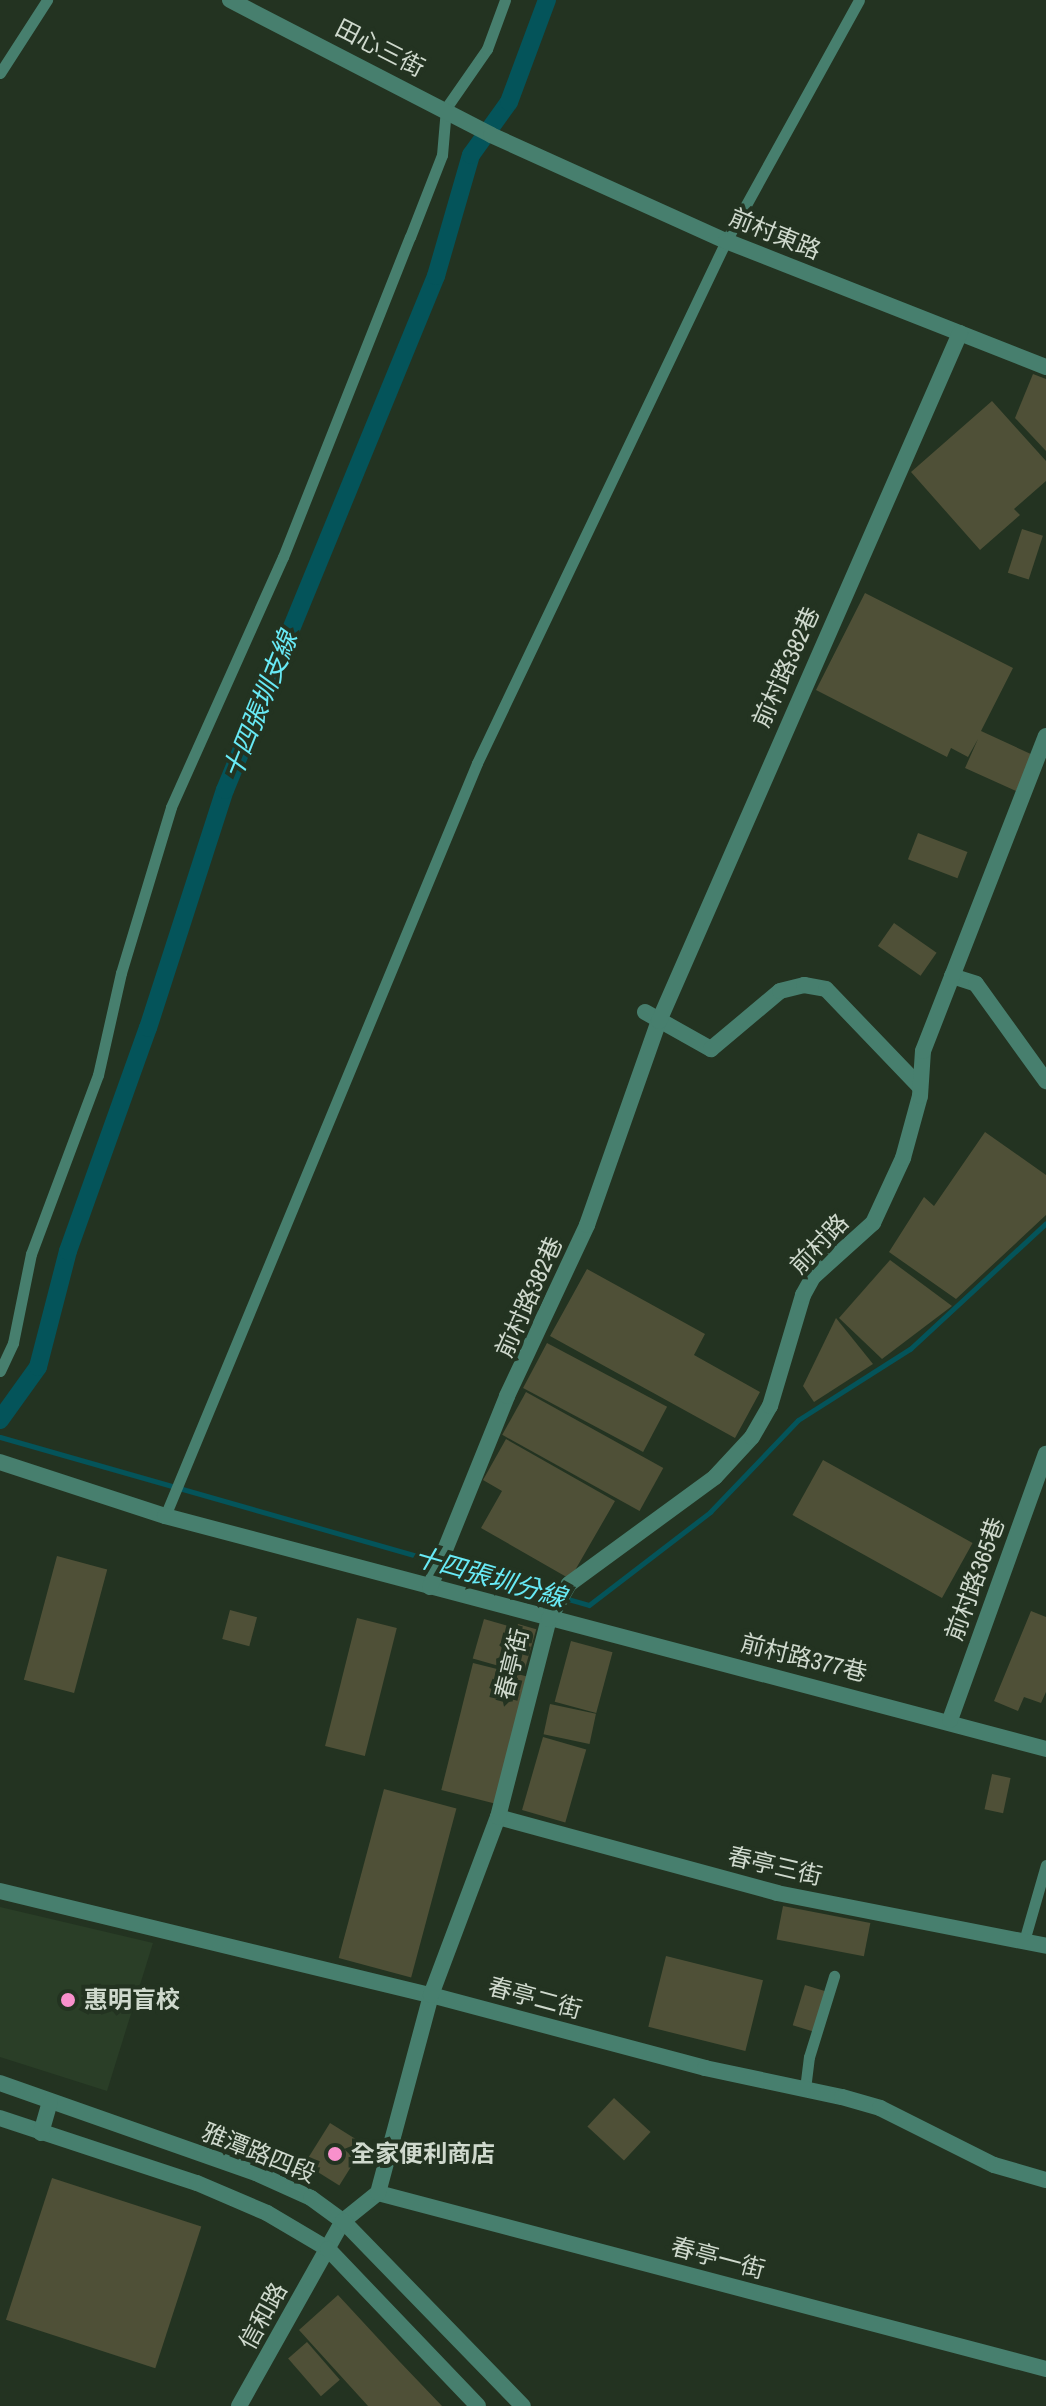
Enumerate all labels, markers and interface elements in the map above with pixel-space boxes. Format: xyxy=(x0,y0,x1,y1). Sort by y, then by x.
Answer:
street label: 田心三街 xyxy=(331,13,429,83)
street label: 前村東路 xyxy=(725,203,825,265)
street label: 前村路382巷 xyxy=(747,602,825,732)
water label: 十四張圳支線 xyxy=(216,627,304,783)
street label: 前村路 xyxy=(784,1208,854,1280)
street label: 前村路382巷 xyxy=(490,1232,568,1362)
street label: 前村路365巷 xyxy=(939,1514,1011,1644)
water label: 十四張圳分線 xyxy=(411,1541,569,1613)
street label: 春亭街 xyxy=(489,1626,535,1702)
street label: 前村路377巷 xyxy=(738,1628,870,1688)
street label: 春亭三街 xyxy=(725,1841,825,1891)
street label: 春亭二街 xyxy=(485,1972,585,2024)
place label: 惠明盲校 xyxy=(84,1986,180,2014)
marker: 惠明盲校 xyxy=(59,1991,77,2009)
street label: 雅潭路四段 xyxy=(198,2117,320,2189)
place label: 全家便利商店 xyxy=(351,2140,495,2168)
marker: 全家便利商店 xyxy=(326,2145,344,2163)
street label: 春亭一街 xyxy=(668,2232,768,2284)
street label: 信和路 xyxy=(233,2278,293,2354)

